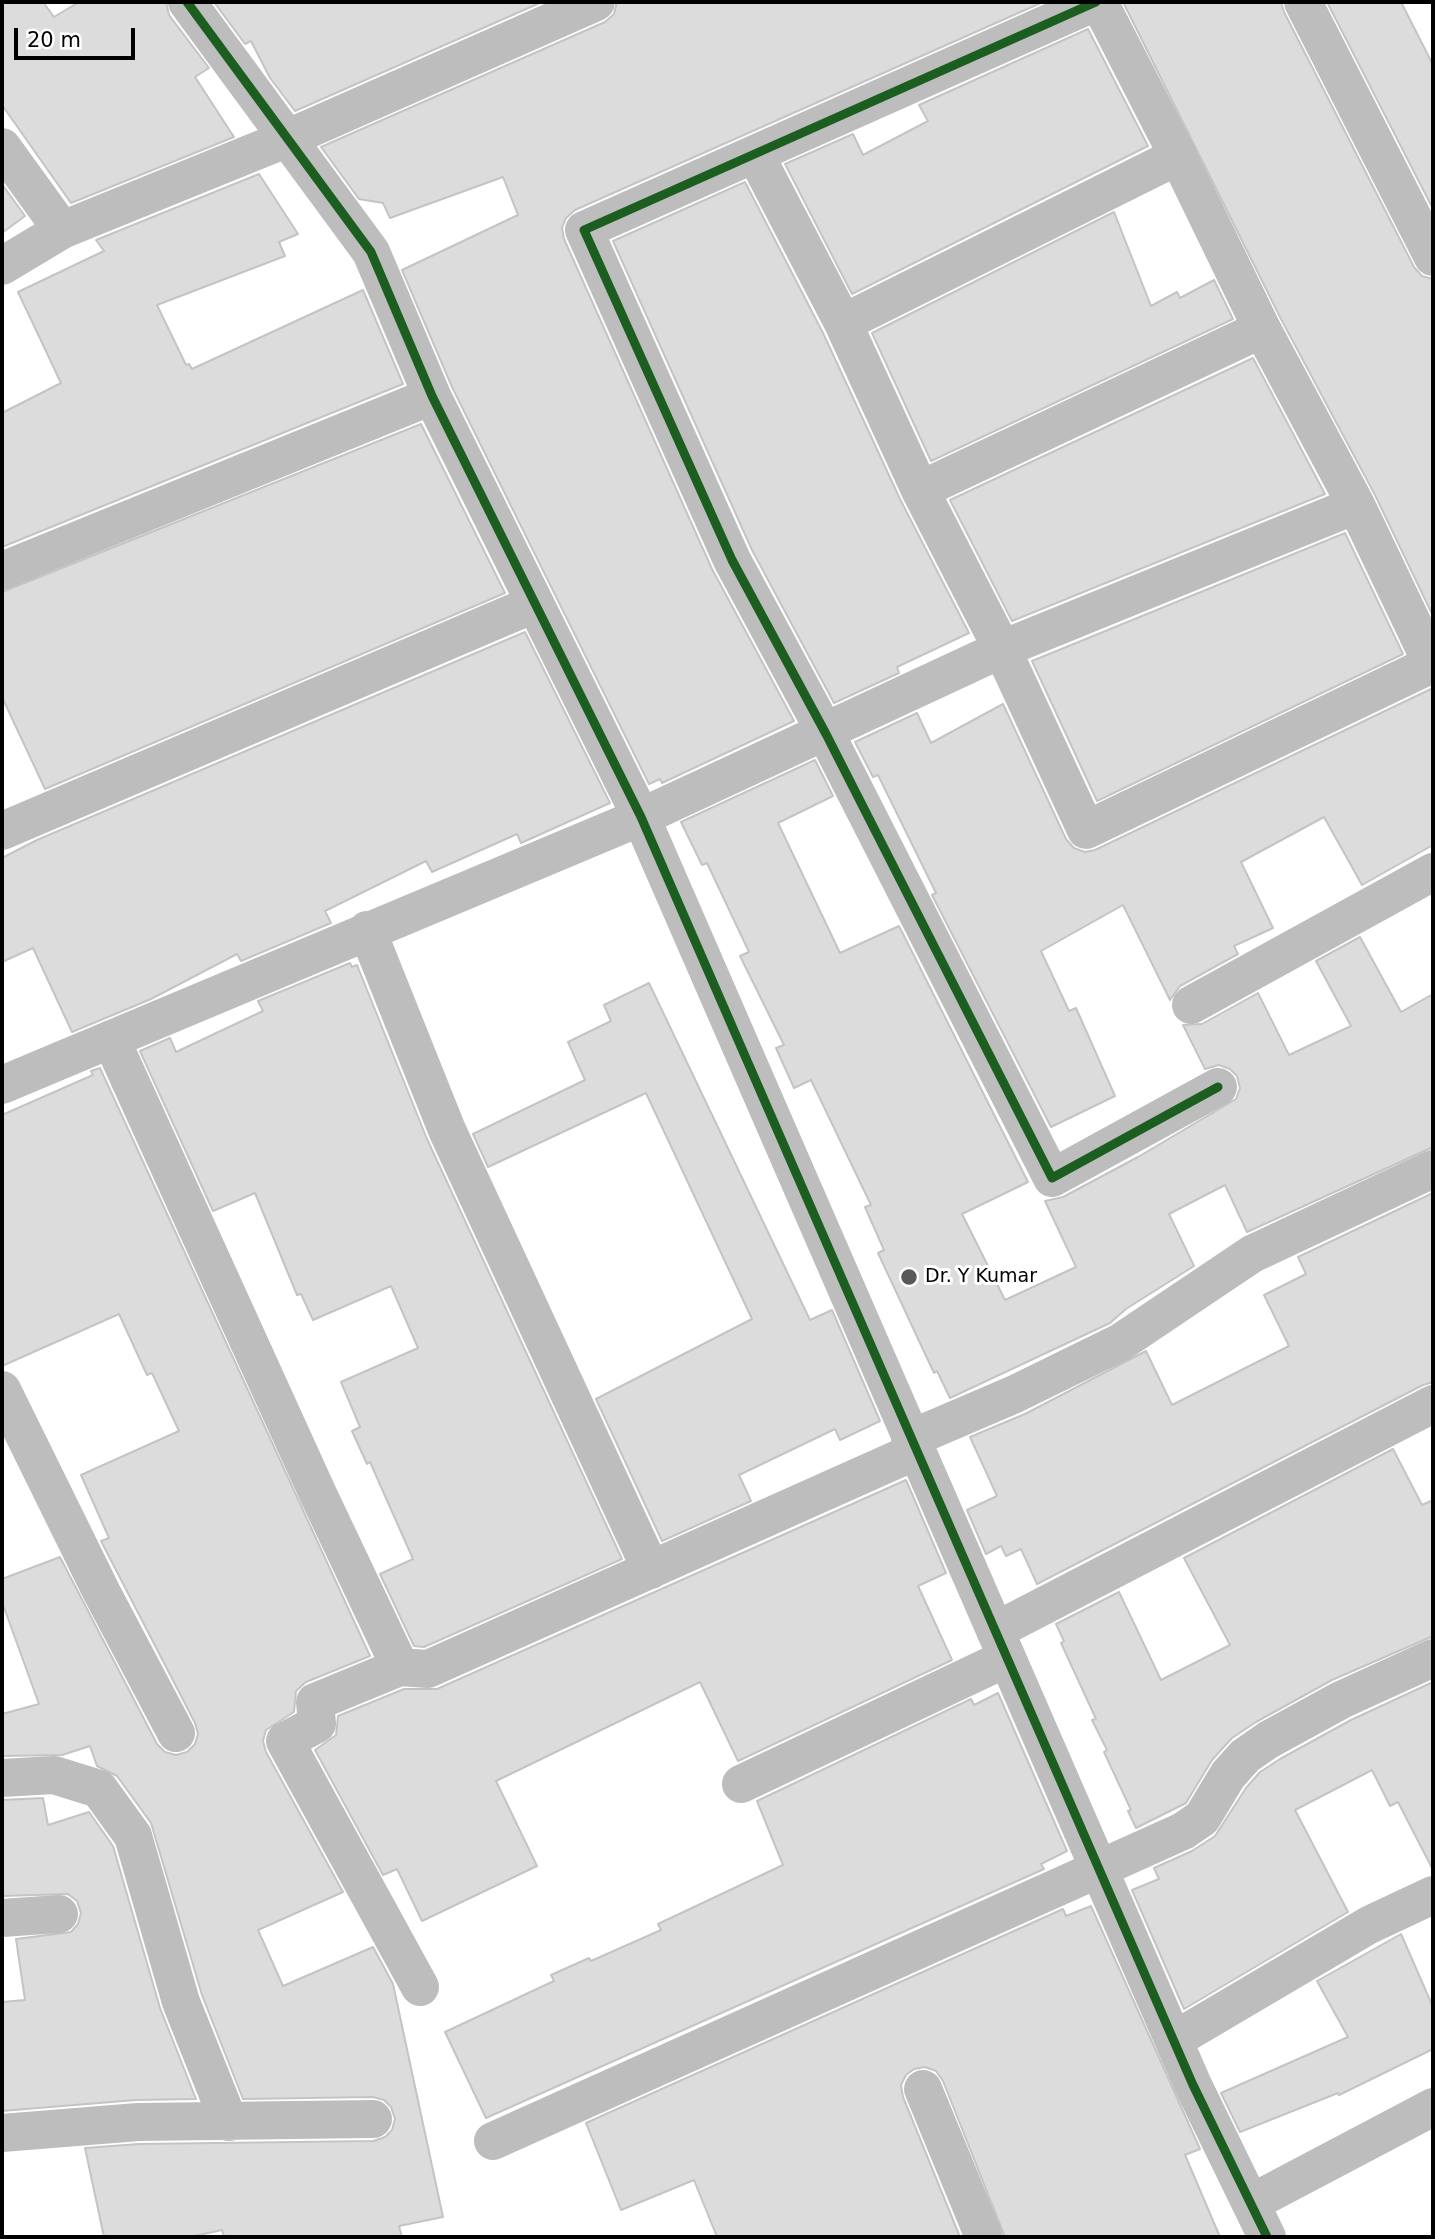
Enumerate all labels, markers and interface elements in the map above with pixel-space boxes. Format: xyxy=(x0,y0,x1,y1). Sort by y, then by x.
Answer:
scale bar xyxy=(18,14,138,58)
text: 20 m xyxy=(27,28,81,52)
place label: Dr. Y Kumar xyxy=(925,1266,1037,1288)
marker: Dr. Y Kumar xyxy=(899,1267,919,1287)

